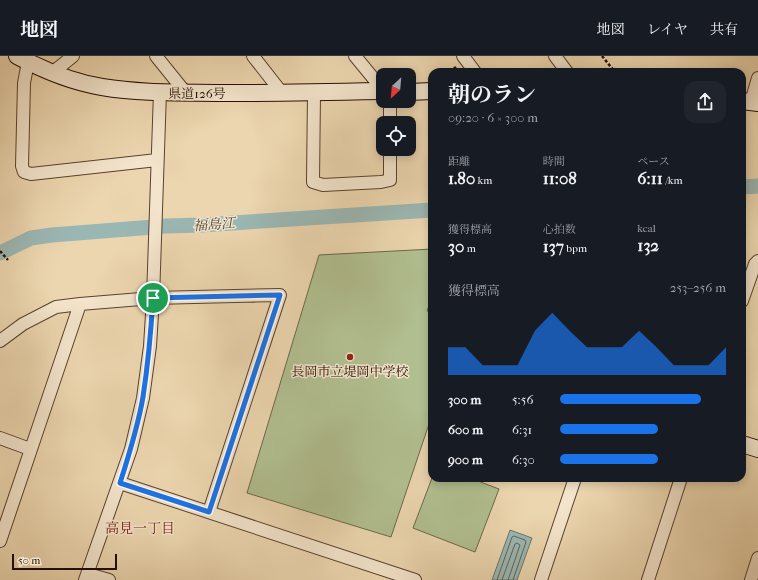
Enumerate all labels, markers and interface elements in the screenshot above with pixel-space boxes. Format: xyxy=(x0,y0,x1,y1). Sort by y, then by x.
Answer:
text: 地図 xyxy=(20,19,58,41)
text: 地図 xyxy=(597,21,625,38)
text: レイヤ xyxy=(647,21,688,38)
text: 共有 xyxy=(710,21,738,38)
north arrow xyxy=(376,68,416,108)
map controls xyxy=(376,68,416,156)
button: share xyxy=(684,81,726,123)
text: 朝のラン xyxy=(448,82,536,108)
street label: 県道126号 xyxy=(168,86,226,101)
text: 09:20 · 6 × 300 m xyxy=(448,110,538,125)
button: locate xyxy=(376,116,416,156)
text: 距離 xyxy=(448,155,470,168)
text: 時間 xyxy=(543,155,565,168)
text: ペース xyxy=(637,155,670,168)
text: 1.80 xyxy=(448,168,475,188)
text: 11:08 xyxy=(543,168,577,188)
text: 6:11 xyxy=(637,168,663,188)
text: km xyxy=(475,174,492,187)
text: /km xyxy=(663,174,683,187)
water label: 福島江 xyxy=(192,214,238,234)
text: kcal xyxy=(637,222,656,235)
text: 獲得標高 xyxy=(448,223,492,236)
text: 心拍数 xyxy=(543,223,576,236)
text: 132 xyxy=(637,235,659,255)
text: 30 xyxy=(448,236,464,256)
text: 137 xyxy=(543,236,564,256)
text: m xyxy=(464,242,476,255)
text: bpm xyxy=(564,242,587,255)
text: 253–256 m xyxy=(670,280,726,295)
pin xyxy=(136,281,170,315)
text: 獲得標高 xyxy=(448,283,500,298)
icon: arrive xyxy=(142,287,164,309)
marker: 長岡市立堤岡中学校 xyxy=(345,352,355,362)
place label: 長岡市立堤岡中学校 xyxy=(291,364,409,379)
text: 300 m xyxy=(448,392,481,407)
text: 5:56 xyxy=(512,392,533,407)
text: 600 m xyxy=(448,422,483,437)
text: 6:31 xyxy=(512,422,532,437)
text: 900 m xyxy=(448,452,483,467)
text: 6:30 xyxy=(512,452,535,467)
district label: 高見一丁目 xyxy=(105,520,175,537)
scale bar xyxy=(12,552,117,571)
text: 50 m xyxy=(18,554,40,567)

